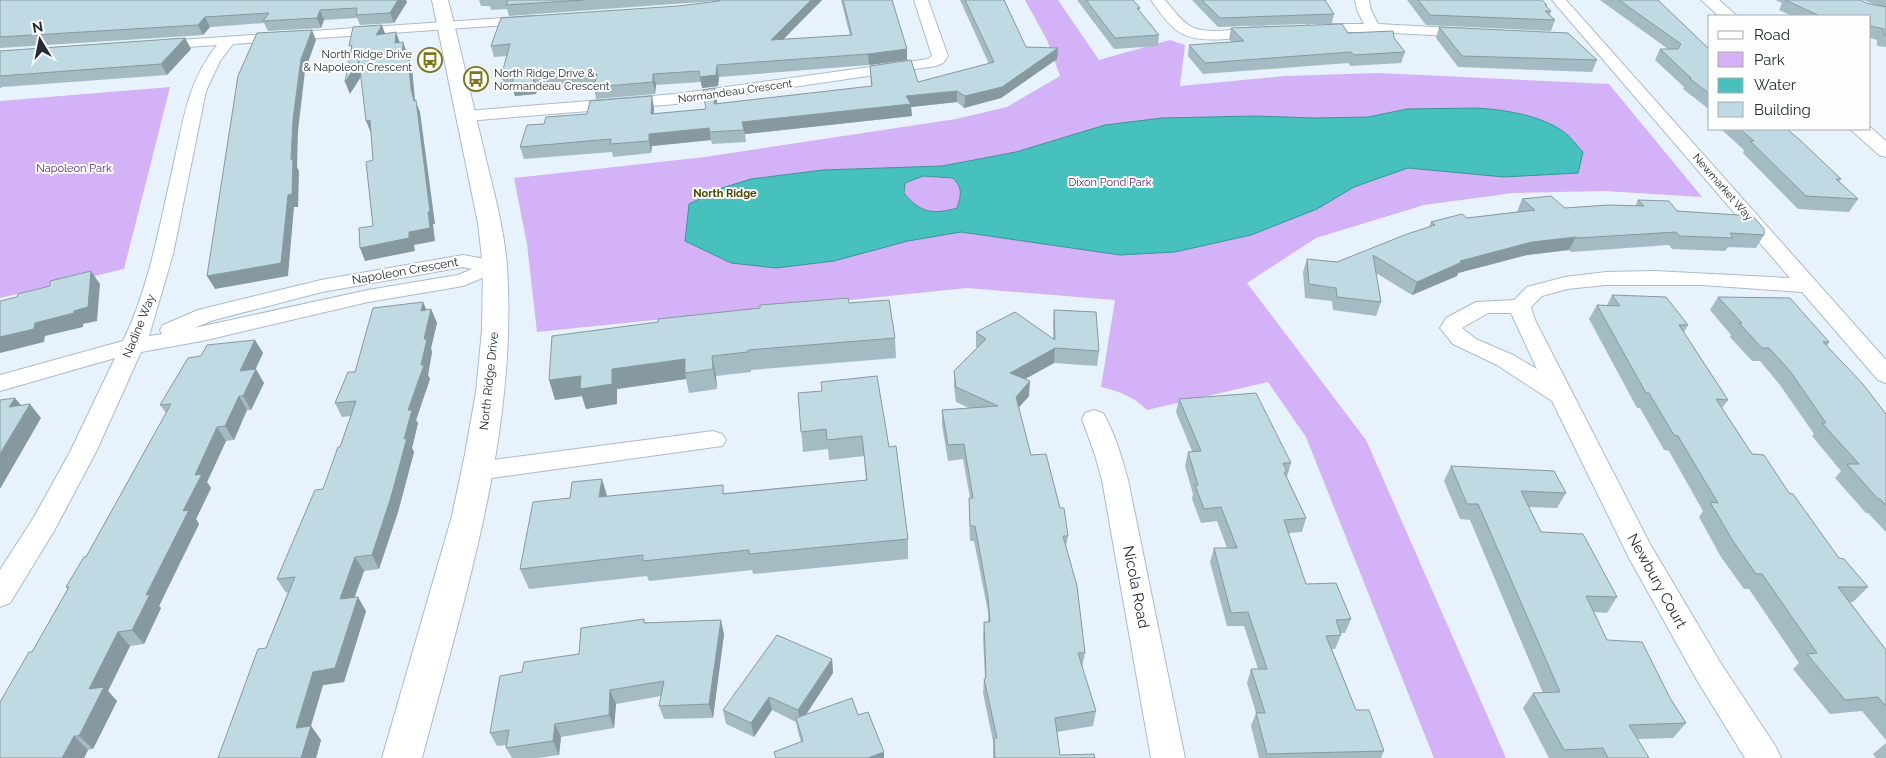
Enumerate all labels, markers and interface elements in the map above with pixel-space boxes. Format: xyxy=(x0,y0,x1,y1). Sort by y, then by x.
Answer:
north arrow xyxy=(15,15,65,65)
legend xyxy=(1708,15,1871,130)
text: N xyxy=(31,18,44,36)
text: Road xyxy=(1754,26,1790,44)
bus stop icon: North Ridge Drive & Napoleon Crescent xyxy=(417,47,443,73)
place label: North Ridge Drive & Napoleon Crescent xyxy=(303,48,413,74)
text: Park xyxy=(1754,51,1785,69)
bus stop icon: North Ridge Drive & Normandeau Crescent xyxy=(463,66,489,92)
place label: North Ridge Drive & Normandeau Crescent xyxy=(494,67,610,93)
text: Water xyxy=(1754,76,1797,94)
street label: Normandeau Crescent xyxy=(677,77,793,106)
text: Building xyxy=(1754,101,1811,119)
street label: Newmarket Way xyxy=(1690,151,1755,223)
park label: Napoleon Park xyxy=(36,162,112,175)
park label: Dixon Pond Park xyxy=(1068,176,1152,189)
district label: North Ridge xyxy=(693,187,757,200)
street label: Napoleon Crescent xyxy=(351,255,459,287)
street label: Nadine Way xyxy=(120,292,158,360)
street label: North Ridge Drive xyxy=(477,331,501,431)
street label: Newbury Court xyxy=(1624,530,1690,632)
street label: Nicola Road xyxy=(1119,544,1153,630)

